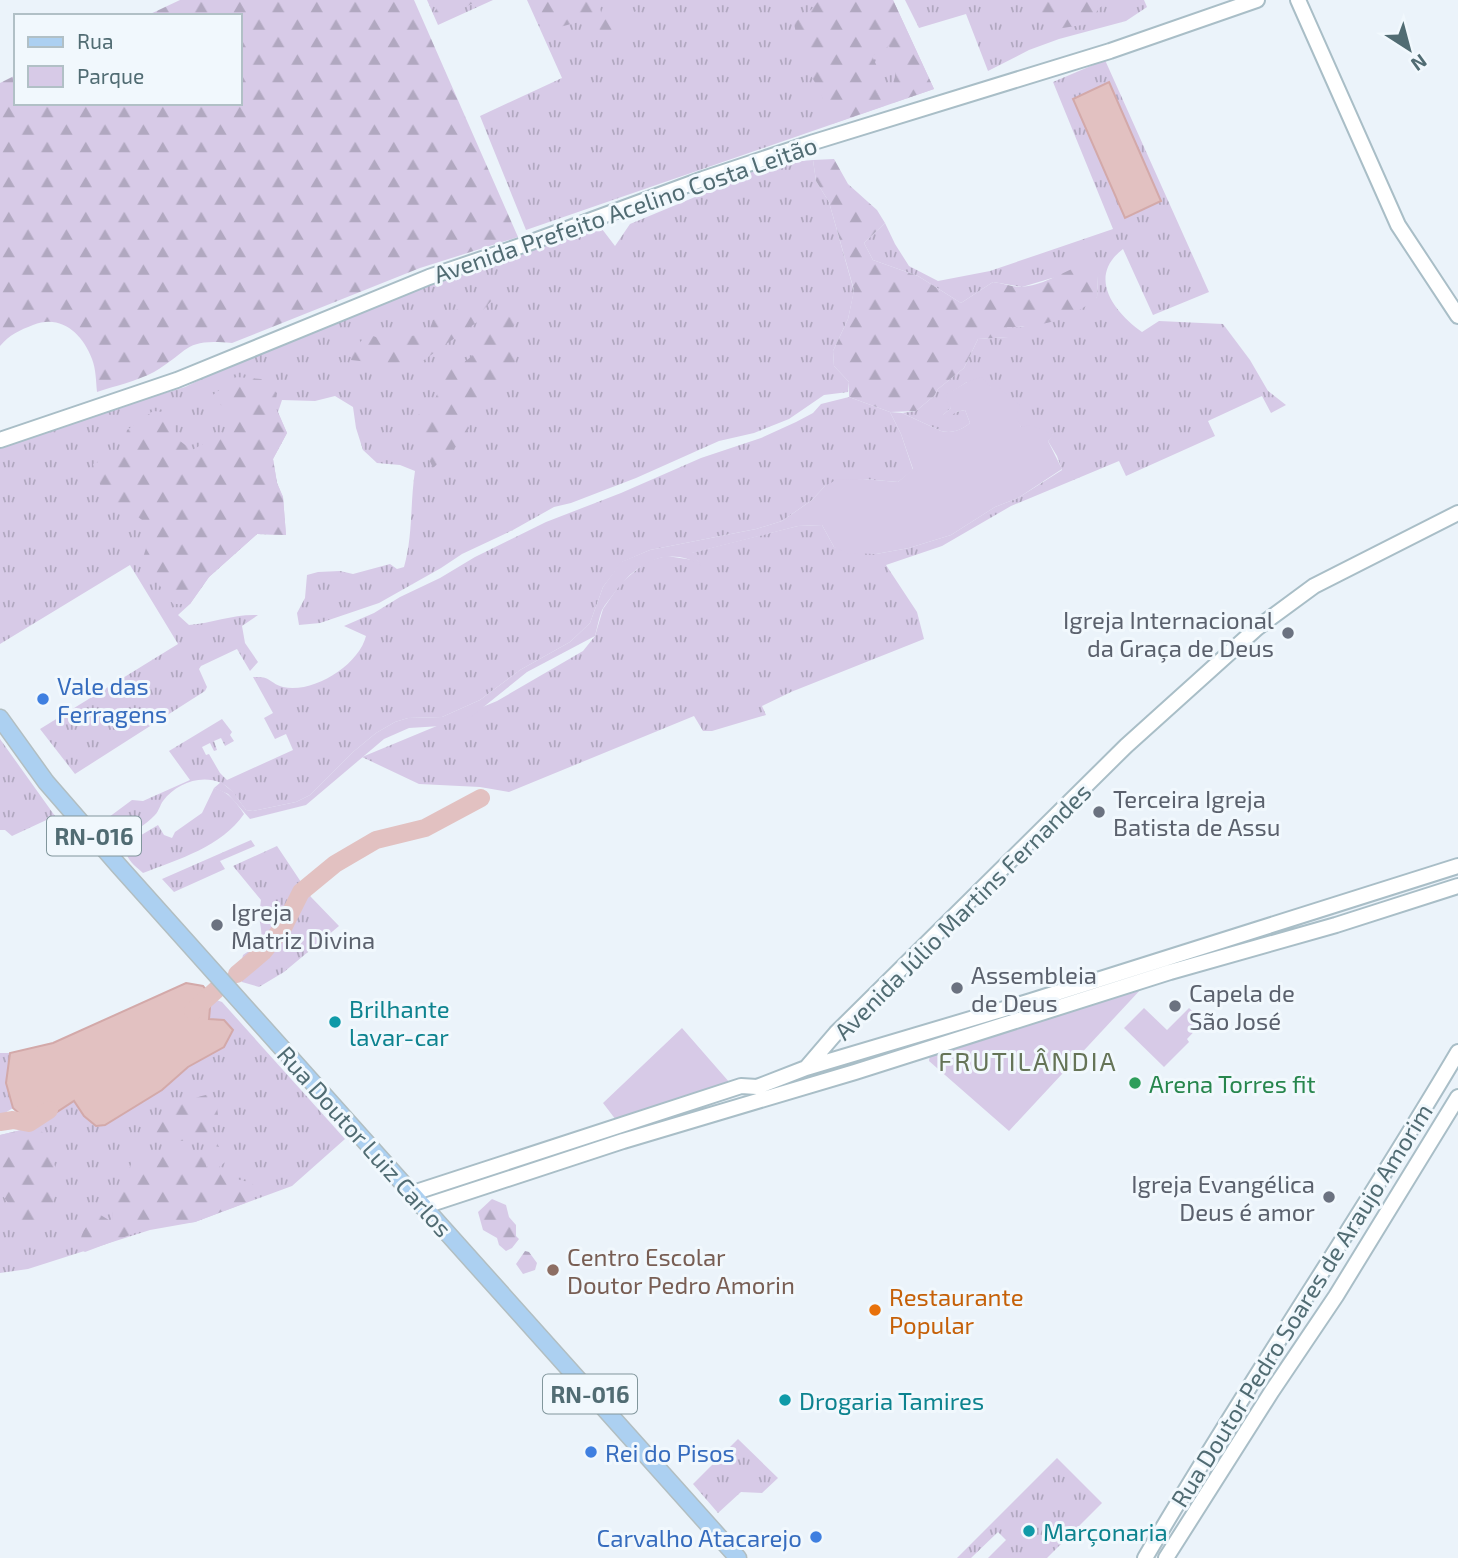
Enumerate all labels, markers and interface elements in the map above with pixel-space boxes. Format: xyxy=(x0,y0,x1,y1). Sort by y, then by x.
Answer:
legend xyxy=(14,14,242,105)
north arrow xyxy=(1374,14,1444,84)
text: Rua xyxy=(77,28,113,53)
text: N xyxy=(1407,50,1432,76)
text: Parque xyxy=(77,63,144,88)
street label: Avenida Prefeito Acelino Costa Leitão xyxy=(430,130,820,288)
place label: Igreja Internacional da Graça de Deus xyxy=(1063,605,1274,663)
marker: Igreja Internacional da Graça de Deus xyxy=(1280,625,1296,641)
place label: Vale das Ferragens xyxy=(57,671,167,728)
marker: Vale das Ferragens xyxy=(35,691,51,707)
street label: Avenida Júlio Martins Fernandes xyxy=(828,777,1096,1045)
place label: Terceira Igreja Batista de Assu xyxy=(1113,784,1280,841)
marker: Terceira Igreja Batista de Assu xyxy=(1091,804,1107,820)
road number: RN-016 xyxy=(47,816,141,856)
place label: Igreja Matriz Divina xyxy=(231,897,375,954)
marker: Igreja Matriz Divina xyxy=(209,917,225,933)
place label: Assembleia de Deus xyxy=(971,960,1097,1017)
place label: Capela de São José xyxy=(1189,978,1295,1035)
marker: Assembleia de Deus xyxy=(949,980,965,996)
place label: Brilhante lavar-car xyxy=(349,994,450,1051)
marker: Capela de São José xyxy=(1167,998,1183,1014)
marker: Brilhante lavar-car xyxy=(327,1014,343,1030)
street label: Rua Doutor Luiz Carlos xyxy=(272,1040,458,1242)
district label: FRUTILÂNDIA xyxy=(938,1045,1118,1076)
place label: Arena Torres fit xyxy=(1149,1069,1316,1098)
marker: Arena Torres fit xyxy=(1127,1075,1143,1091)
street label: Rua Doutor Pedro Soares de Araujo Amorim xyxy=(1164,1098,1438,1512)
place label: Igreja Evangélica Deus é amor xyxy=(1131,1169,1315,1226)
marker: Igreja Evangélica Deus é amor xyxy=(1321,1189,1337,1205)
place label: Centro Escolar Doutor Pedro Amorin xyxy=(567,1242,795,1299)
marker: Centro Escolar Doutor Pedro Amorin xyxy=(545,1262,561,1278)
place label: Restaurante Popular xyxy=(889,1282,1024,1339)
marker: Restaurante Popular xyxy=(867,1302,883,1318)
road number: RN-016 xyxy=(543,1374,637,1414)
place label: Drogaria Tamires xyxy=(799,1386,984,1415)
marker: Drogaria Tamires xyxy=(777,1392,793,1408)
place label: Rei do Pisos xyxy=(605,1438,735,1467)
marker: Rei do Pisos xyxy=(583,1444,599,1460)
place label: Marçonaria xyxy=(1043,1517,1168,1547)
place label: Carvalho Atacarejo xyxy=(597,1523,802,1552)
marker: Marçonaria xyxy=(1021,1523,1037,1539)
marker: Carvalho Atacarejo xyxy=(808,1529,824,1545)

